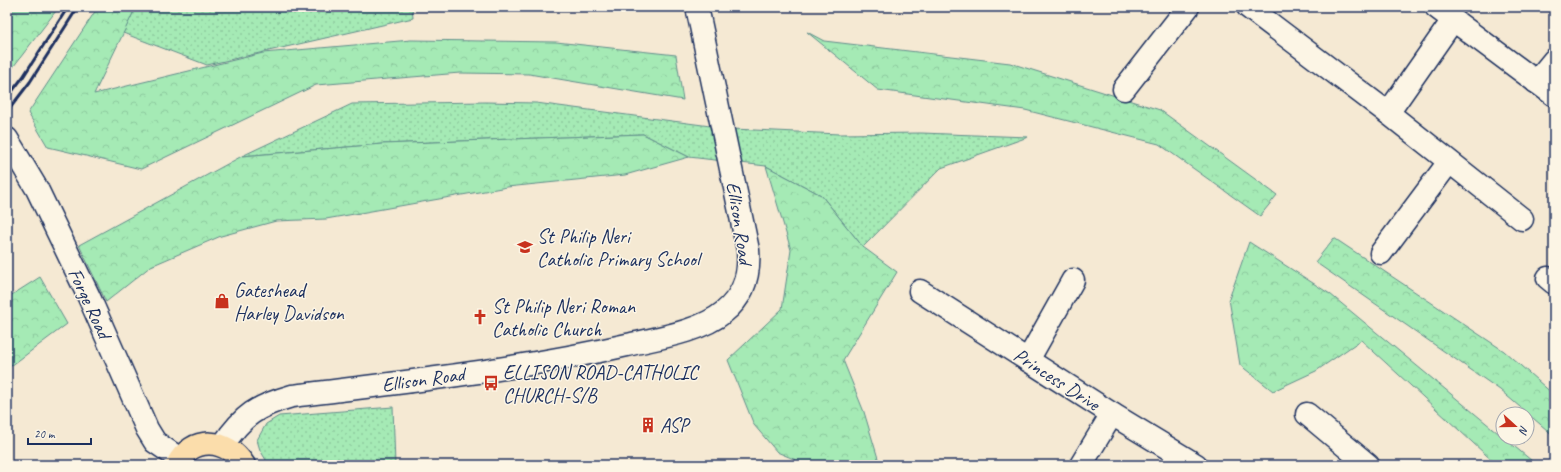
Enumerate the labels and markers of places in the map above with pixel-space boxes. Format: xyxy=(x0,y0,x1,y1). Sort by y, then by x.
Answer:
place label: St Philip Neri Catholic Primary School xyxy=(537,224,703,272)
school or university icon: St Philip Neri Catholic Primary School xyxy=(516,238,534,256)
place label: Gateshead Harley Davidson xyxy=(234,278,345,326)
shop icon: Gateshead Harley Davidson xyxy=(213,292,231,310)
place label: St Philip Neri Roman Catholic Church xyxy=(492,294,636,342)
church icon: St Philip Neri Roman Catholic Church xyxy=(471,308,489,326)
place label: ELLISON ROAD-CATHOLIC CHURCH-S/B xyxy=(503,360,700,408)
bus stop icon: ELLISON ROAD-CATHOLIC CHURCH-S/B xyxy=(482,374,500,392)
place label: ASP xyxy=(660,413,691,438)
building icon: ASP xyxy=(639,416,657,434)

